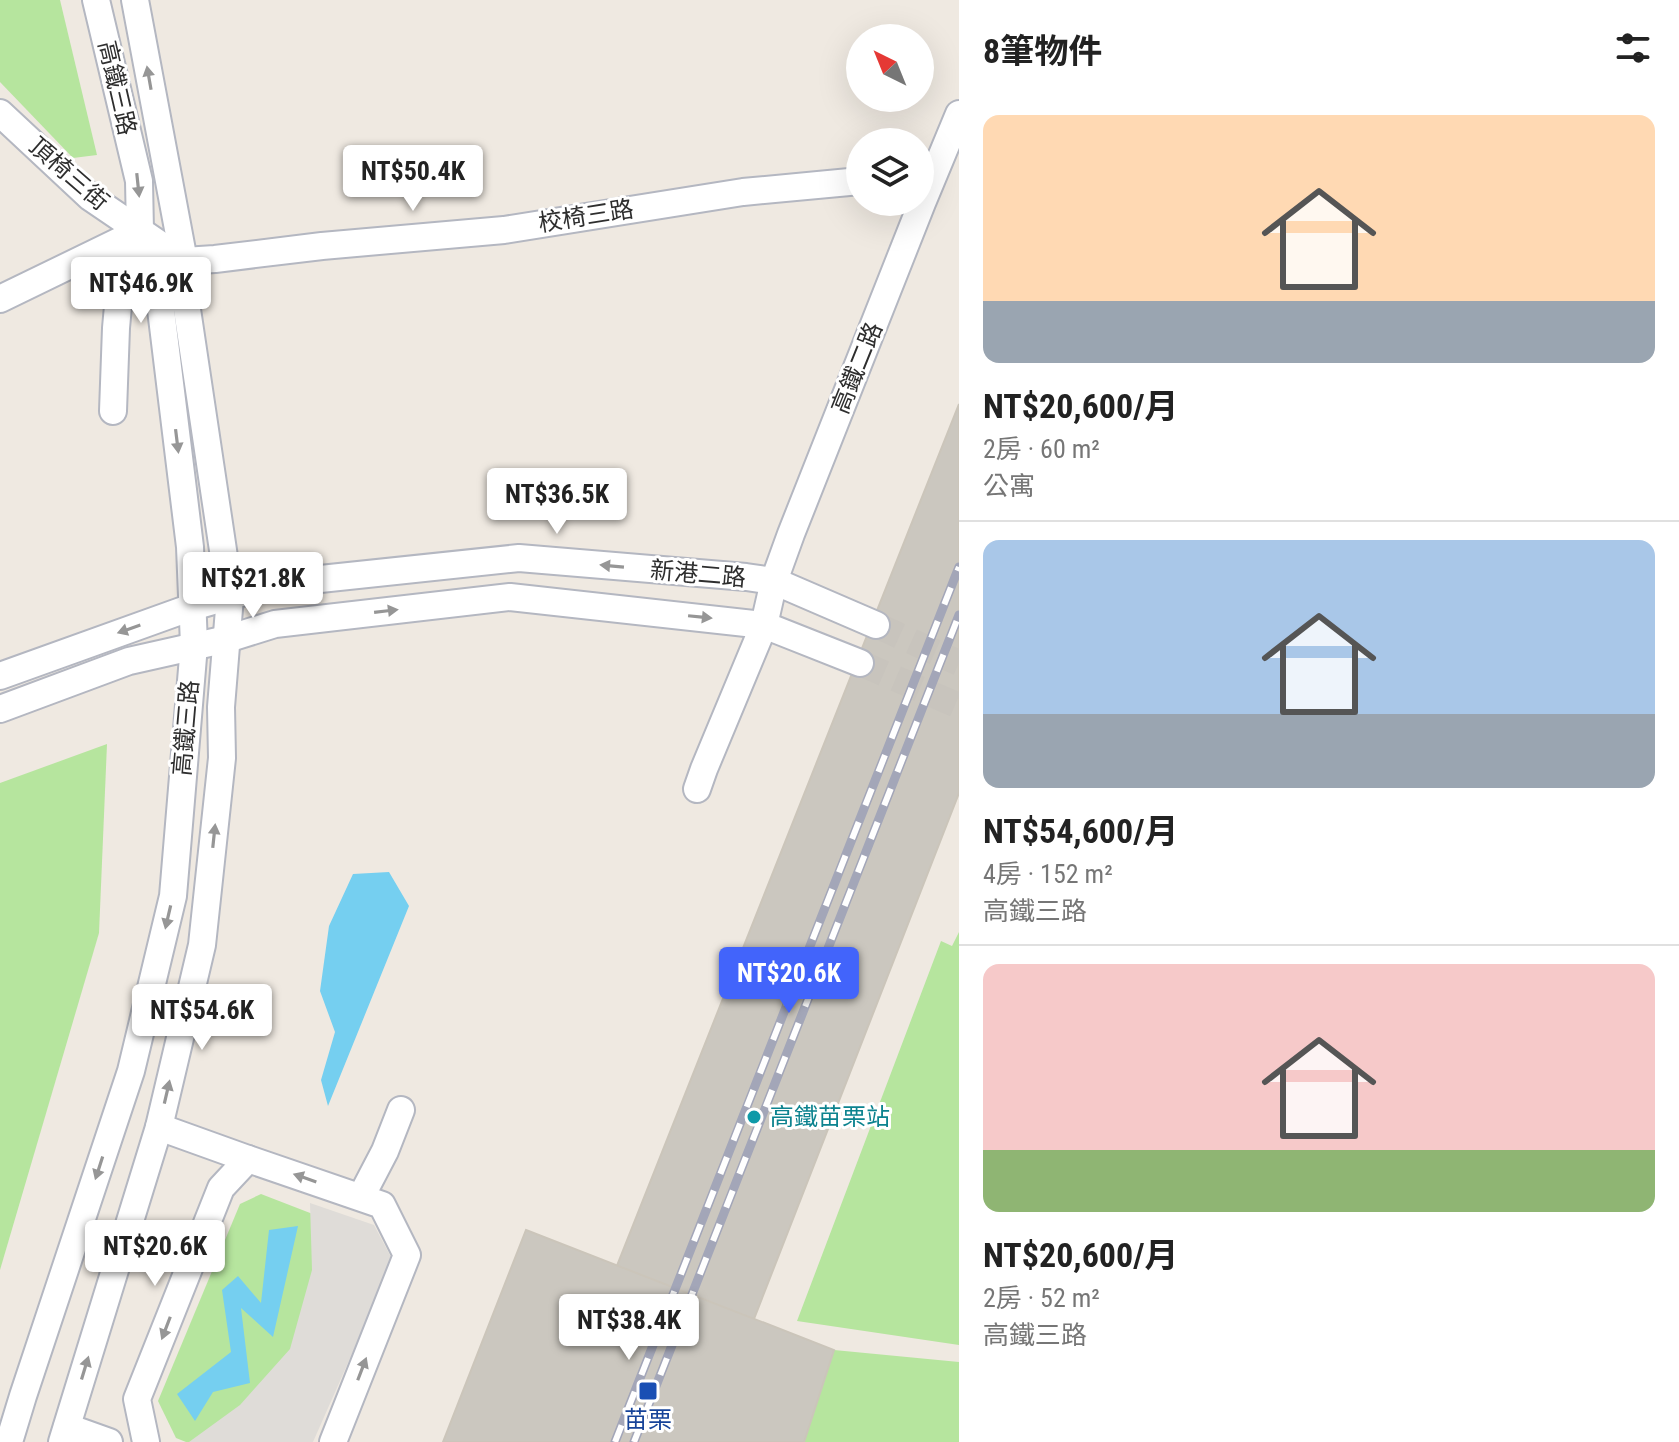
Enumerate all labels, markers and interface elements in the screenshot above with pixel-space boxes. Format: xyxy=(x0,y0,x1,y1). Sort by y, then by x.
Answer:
north arrow xyxy=(846,24,934,112)
map controls xyxy=(846,24,934,216)
icon: filters xyxy=(1611,26,1655,70)
text: 8筆物件 xyxy=(983,31,1102,71)
street label: 高鐵三路 xyxy=(93,38,141,138)
one-way arrow xyxy=(142,65,155,90)
button: layers xyxy=(846,128,934,216)
street label: 頂椅三街 xyxy=(24,132,114,216)
pin: NT$50.4K xyxy=(330,145,496,213)
text: NT$50.4K xyxy=(361,156,465,186)
icon: home xyxy=(1247,167,1391,311)
one-way arrow xyxy=(131,173,144,198)
street label: 校椅三路 xyxy=(536,195,636,237)
pin: NT$46.9K xyxy=(58,257,224,325)
text: NT$46.9K xyxy=(89,268,193,298)
street label: 高鐵二路 xyxy=(826,318,888,418)
text: NT$20,600/月 xyxy=(983,386,1178,426)
one-way arrow xyxy=(170,429,183,454)
text: 2房 · 60 m² xyxy=(983,434,1100,464)
pin: NT$36.5K xyxy=(474,468,640,536)
text: 公寓 xyxy=(983,471,1035,501)
text: NT$36.5K xyxy=(505,479,609,509)
pin: NT$21.8K xyxy=(170,552,336,620)
street label: 新港二路 xyxy=(649,556,747,592)
one-way arrow xyxy=(599,559,624,572)
text: NT$21.8K xyxy=(201,563,305,593)
icon: home xyxy=(1247,592,1391,736)
one-way arrow xyxy=(374,605,399,618)
one-way arrow xyxy=(688,611,713,624)
one-way arrow xyxy=(117,623,141,635)
street label: 高鐵三路 xyxy=(168,679,204,777)
text: NT$54,600/月 xyxy=(983,811,1178,851)
one-way arrow xyxy=(207,823,220,848)
text: 4房 · 152 m² xyxy=(983,859,1113,889)
text: 高鐵三路 xyxy=(983,896,1087,926)
one-way arrow xyxy=(161,905,173,930)
pin: NT$20.6K xyxy=(706,947,872,1015)
text: NT$20.6K xyxy=(737,958,841,988)
pin: NT$54.6K xyxy=(119,984,285,1052)
text: NT$54.6K xyxy=(150,995,254,1025)
icon: home xyxy=(1247,1016,1391,1160)
one-way arrow xyxy=(162,1079,174,1104)
place label: 高鐵苗栗站 xyxy=(770,1103,890,1131)
marker: 高鐵苗栗站 xyxy=(745,1108,763,1126)
one-way arrow xyxy=(92,1156,105,1180)
one-way arrow xyxy=(293,1172,317,1184)
pin: NT$20.6K xyxy=(72,1220,238,1288)
text: NT$20.6K xyxy=(103,1231,207,1261)
text: NT$20,600/月 xyxy=(983,1235,1178,1275)
text: 2房 · 52 m² xyxy=(983,1283,1100,1313)
pin: NT$38.4K xyxy=(546,1294,712,1362)
text: NT$38.4K xyxy=(577,1305,681,1335)
one-way arrow xyxy=(159,1316,172,1340)
text: 高鐵三路 xyxy=(983,1320,1087,1350)
one-way arrow xyxy=(80,1355,92,1379)
one-way arrow xyxy=(356,1357,369,1381)
marker: 苗栗 xyxy=(637,1380,659,1402)
place label: 苗栗 xyxy=(624,1406,672,1434)

